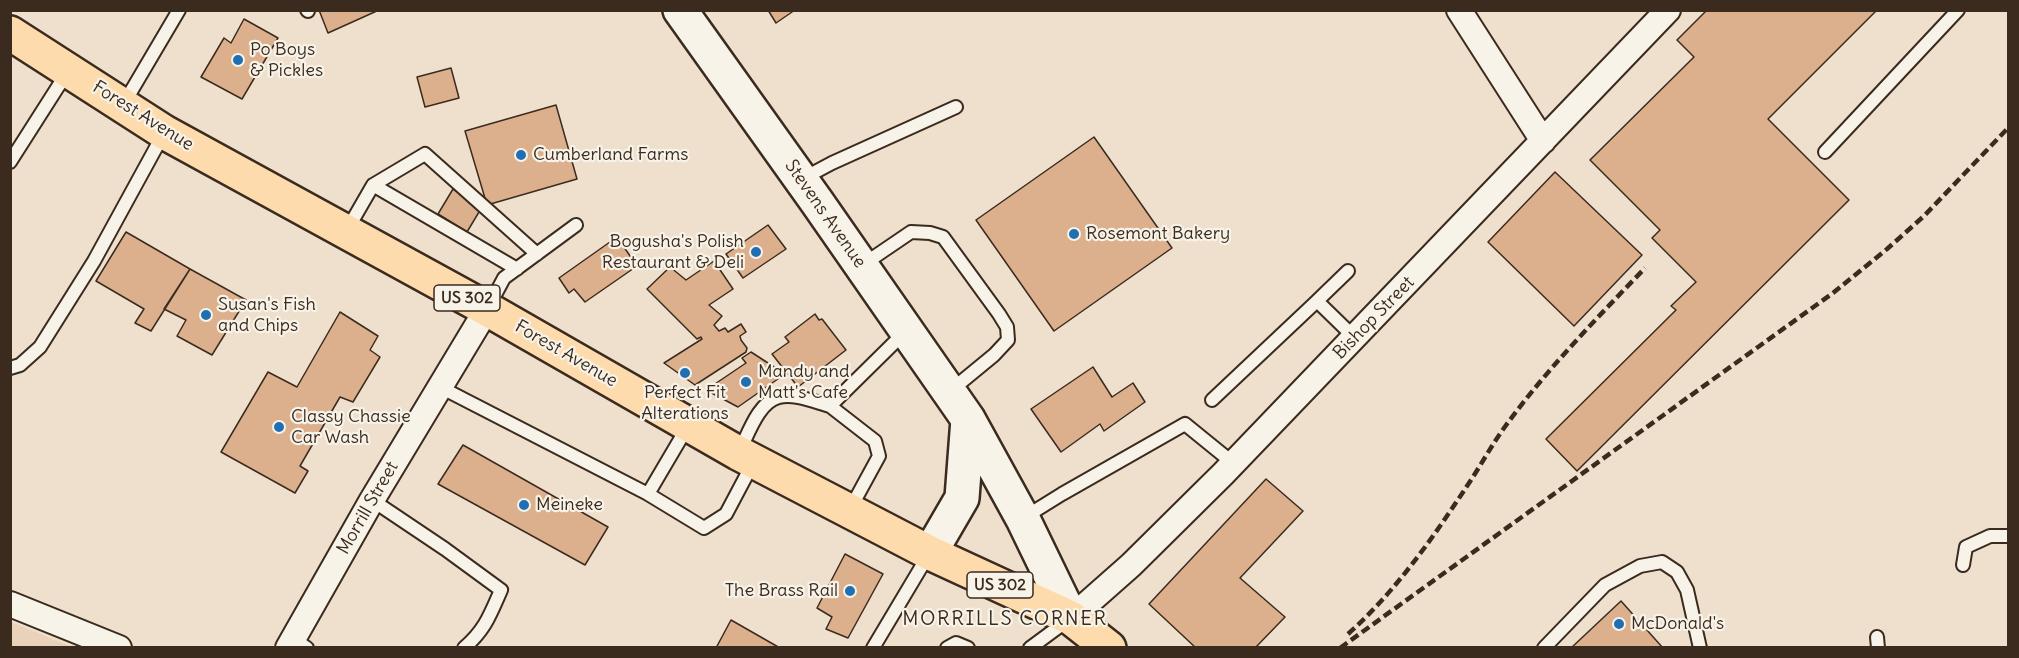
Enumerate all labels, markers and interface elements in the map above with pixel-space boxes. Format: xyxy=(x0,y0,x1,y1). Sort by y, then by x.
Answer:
place label: Po Boys & Pickles xyxy=(250,39,323,82)
marker: Po Boys & Pickles xyxy=(231,53,245,67)
street label: Forest Avenue xyxy=(89,76,197,156)
place label: Cumberland Farms xyxy=(533,144,688,166)
marker: Cumberland Farms xyxy=(514,148,528,162)
street label: Stevens Avenue xyxy=(780,156,870,272)
place label: Rosemont Bakery xyxy=(1086,223,1230,245)
marker: Rosemont Bakery xyxy=(1067,227,1081,241)
place label: Bogusha's Polish Restaurant & Deli xyxy=(602,231,744,274)
marker: Bogusha's Polish Restaurant & Deli xyxy=(749,245,763,259)
street label: Bishop Street xyxy=(1329,272,1419,364)
road number: US 302 xyxy=(434,285,500,311)
place label: Susan's Fish and Chips xyxy=(218,294,316,336)
marker: Susan's Fish and Chips xyxy=(199,308,213,322)
street label: Forest Avenue xyxy=(511,316,621,392)
place label: Mandy and Matt's Cafe xyxy=(758,361,850,404)
marker: Perfect Fit Alterations xyxy=(678,366,692,380)
marker: Mandy and Matt's Cafe xyxy=(739,375,753,389)
place label: Perfect Fit Alterations xyxy=(641,382,729,424)
place label: Classy Chassie Car Wash xyxy=(291,406,411,448)
marker: Classy Chassie Car Wash xyxy=(272,420,286,434)
street label: Morrill Street xyxy=(333,458,403,558)
place label: Meineke xyxy=(536,494,603,516)
marker: Meineke xyxy=(517,498,531,512)
road number: US 302 xyxy=(967,572,1033,598)
place label: The Brass Rail xyxy=(725,580,838,602)
marker: The Brass Rail xyxy=(843,584,857,598)
district label: MORRILLS CORNER xyxy=(902,607,1108,631)
place label: McDonald's xyxy=(1631,613,1724,635)
marker: McDonald's xyxy=(1612,617,1626,631)

